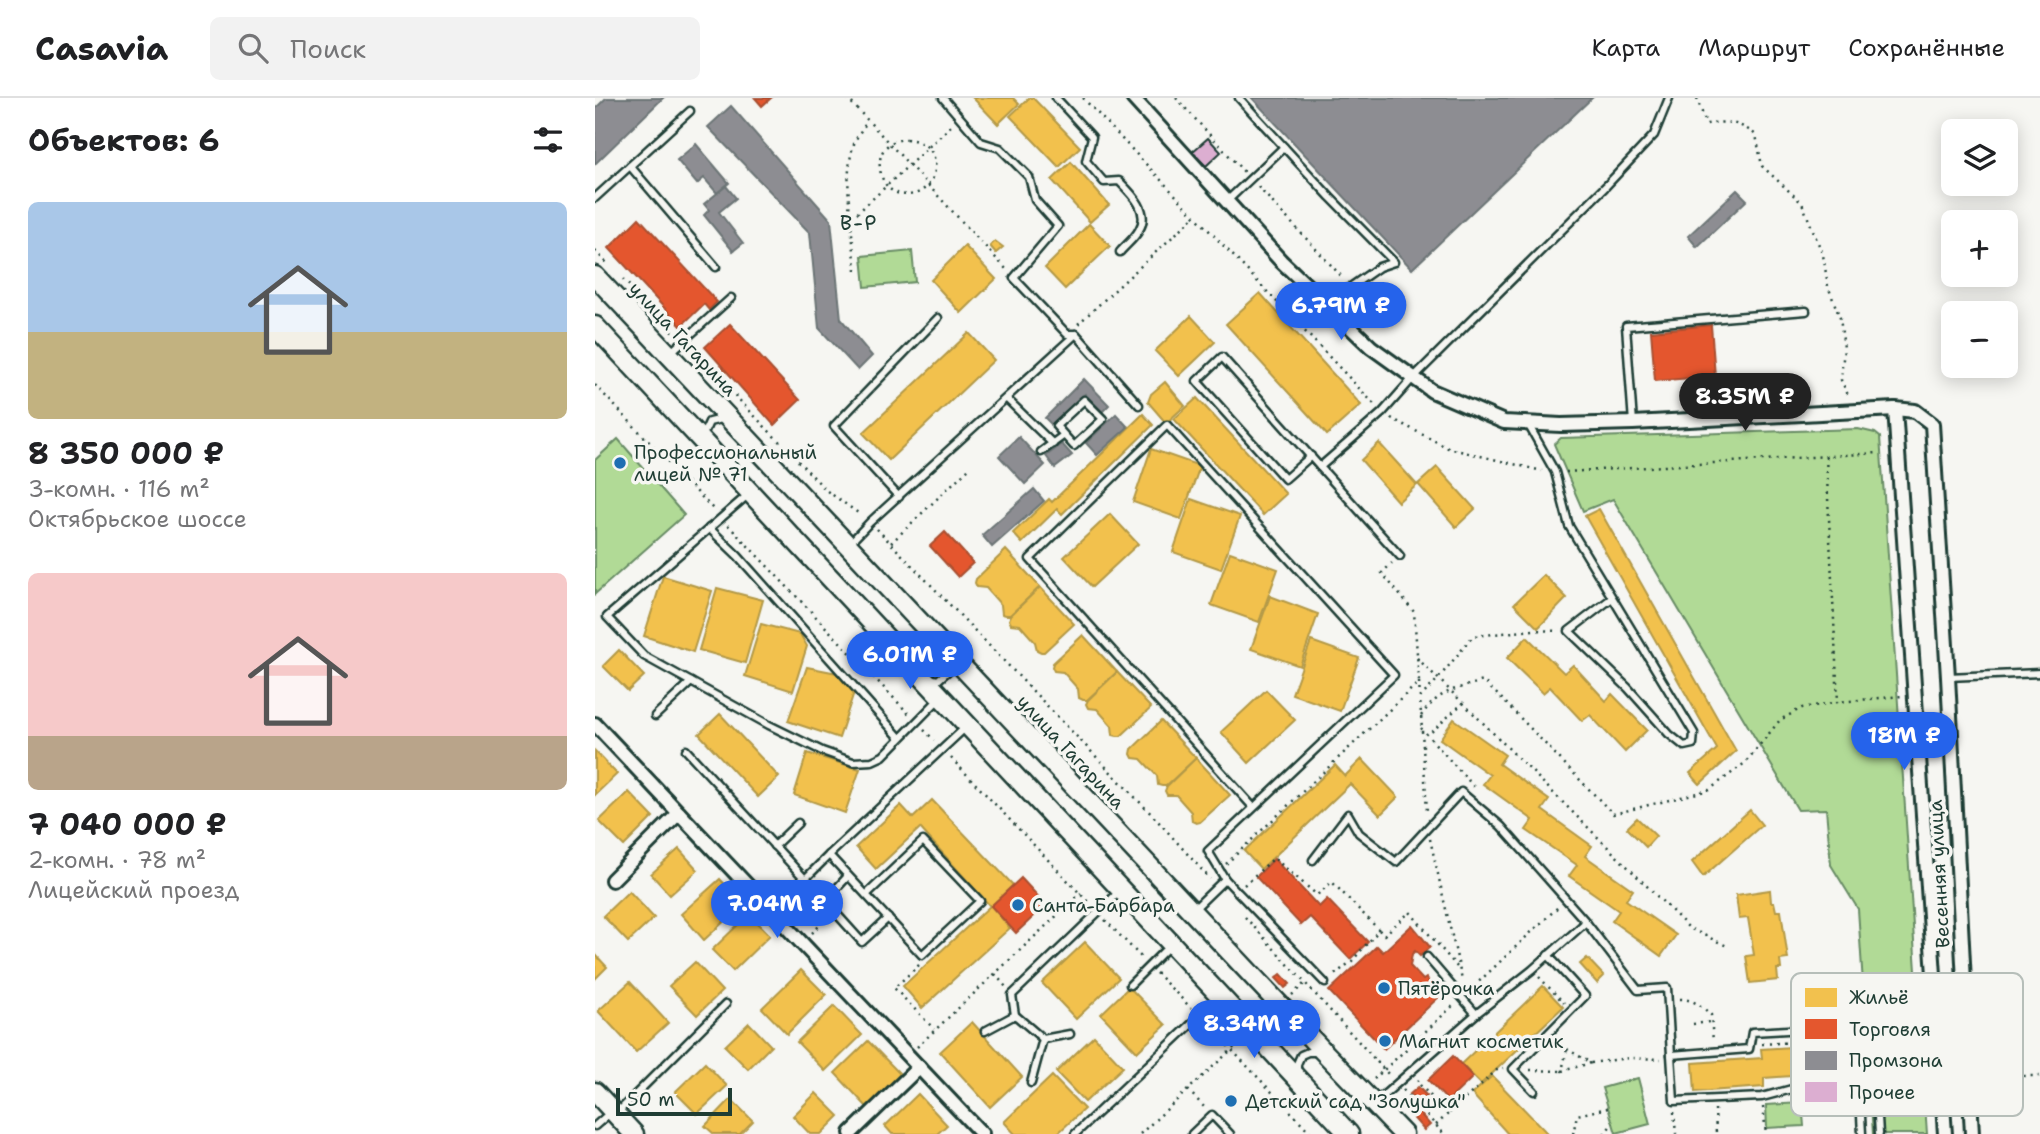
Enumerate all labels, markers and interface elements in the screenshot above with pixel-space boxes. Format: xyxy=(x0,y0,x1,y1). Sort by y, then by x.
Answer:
search box xyxy=(210,17,700,80)
text: Casavia xyxy=(35,26,168,71)
icon: search xyxy=(234,29,272,67)
text: Поиск xyxy=(290,31,366,66)
text: Карта xyxy=(1592,32,1660,64)
text: Маршрут xyxy=(1698,32,1810,64)
text: Сохранённые xyxy=(1848,32,2005,64)
map controls xyxy=(1941,119,2018,378)
button: layers xyxy=(1941,119,2018,196)
text: Объектов: 6 xyxy=(28,120,220,161)
icon: filters xyxy=(529,121,567,159)
district label: В-Р xyxy=(840,209,878,237)
button: + xyxy=(1941,210,2018,287)
icon: home xyxy=(235,247,361,373)
street label: улица Гагарина xyxy=(623,276,743,402)
pin: 6.79M ₽ xyxy=(1276,282,1406,342)
text: 6.79M ₽ xyxy=(1291,290,1391,320)
button: − xyxy=(1941,301,2018,378)
pin: 8.35M ₽ xyxy=(1680,374,1810,433)
text: 8.35M ₽ xyxy=(1695,381,1795,411)
text: 8 350 000 ₽ xyxy=(28,433,224,474)
place label: Профессиональный лицей № 71 xyxy=(634,440,817,487)
marker: Профессиональный лицей № 71 xyxy=(612,455,628,471)
text: 3-комн. · 116 m² xyxy=(28,474,210,504)
text: Октябрьское шоссе xyxy=(28,504,247,534)
icon: home xyxy=(235,618,361,744)
pin: 6.01M ₽ xyxy=(845,632,975,691)
text: 6.01M ₽ xyxy=(862,639,958,669)
street label: улица Гагарина xyxy=(1011,689,1131,815)
pin: 18M ₽ xyxy=(1855,712,1953,772)
text: 18M ₽ xyxy=(1867,720,1941,750)
street label: Весенняя улица xyxy=(1923,799,1955,949)
text: 7 040 000 ₽ xyxy=(28,804,227,845)
text: 2-комн. · 78 m² xyxy=(28,845,206,875)
text: Лицейский проезд xyxy=(28,875,239,905)
pin: 7.04M ₽ xyxy=(712,880,842,940)
text: 7.04M ₽ xyxy=(727,888,827,918)
place label: Санта-Барбара xyxy=(1032,893,1175,918)
marker: Санта-Барбара xyxy=(1010,897,1026,913)
legend xyxy=(1791,973,2023,1116)
place label: Пятёрочка xyxy=(1398,976,1494,1001)
marker: Пятёрочка xyxy=(1376,980,1392,996)
text: Жильё xyxy=(1849,985,1909,1010)
pin: 8.34M ₽ xyxy=(1189,1000,1319,1060)
text: 8.34M ₽ xyxy=(1203,1008,1305,1038)
text: Торговля xyxy=(1849,1017,1931,1042)
place label: Магнит косметик xyxy=(1399,1029,1564,1054)
marker: Магнит косметик xyxy=(1377,1033,1393,1049)
text: Промзона xyxy=(1849,1048,1943,1073)
text: Прочее xyxy=(1849,1080,1915,1105)
scale bar xyxy=(616,1085,731,1117)
text: 50 m xyxy=(627,1087,675,1112)
place label: Детский сад "Золушка" xyxy=(1245,1089,1466,1114)
marker: Детский сад "Золушка" xyxy=(1223,1093,1239,1109)

